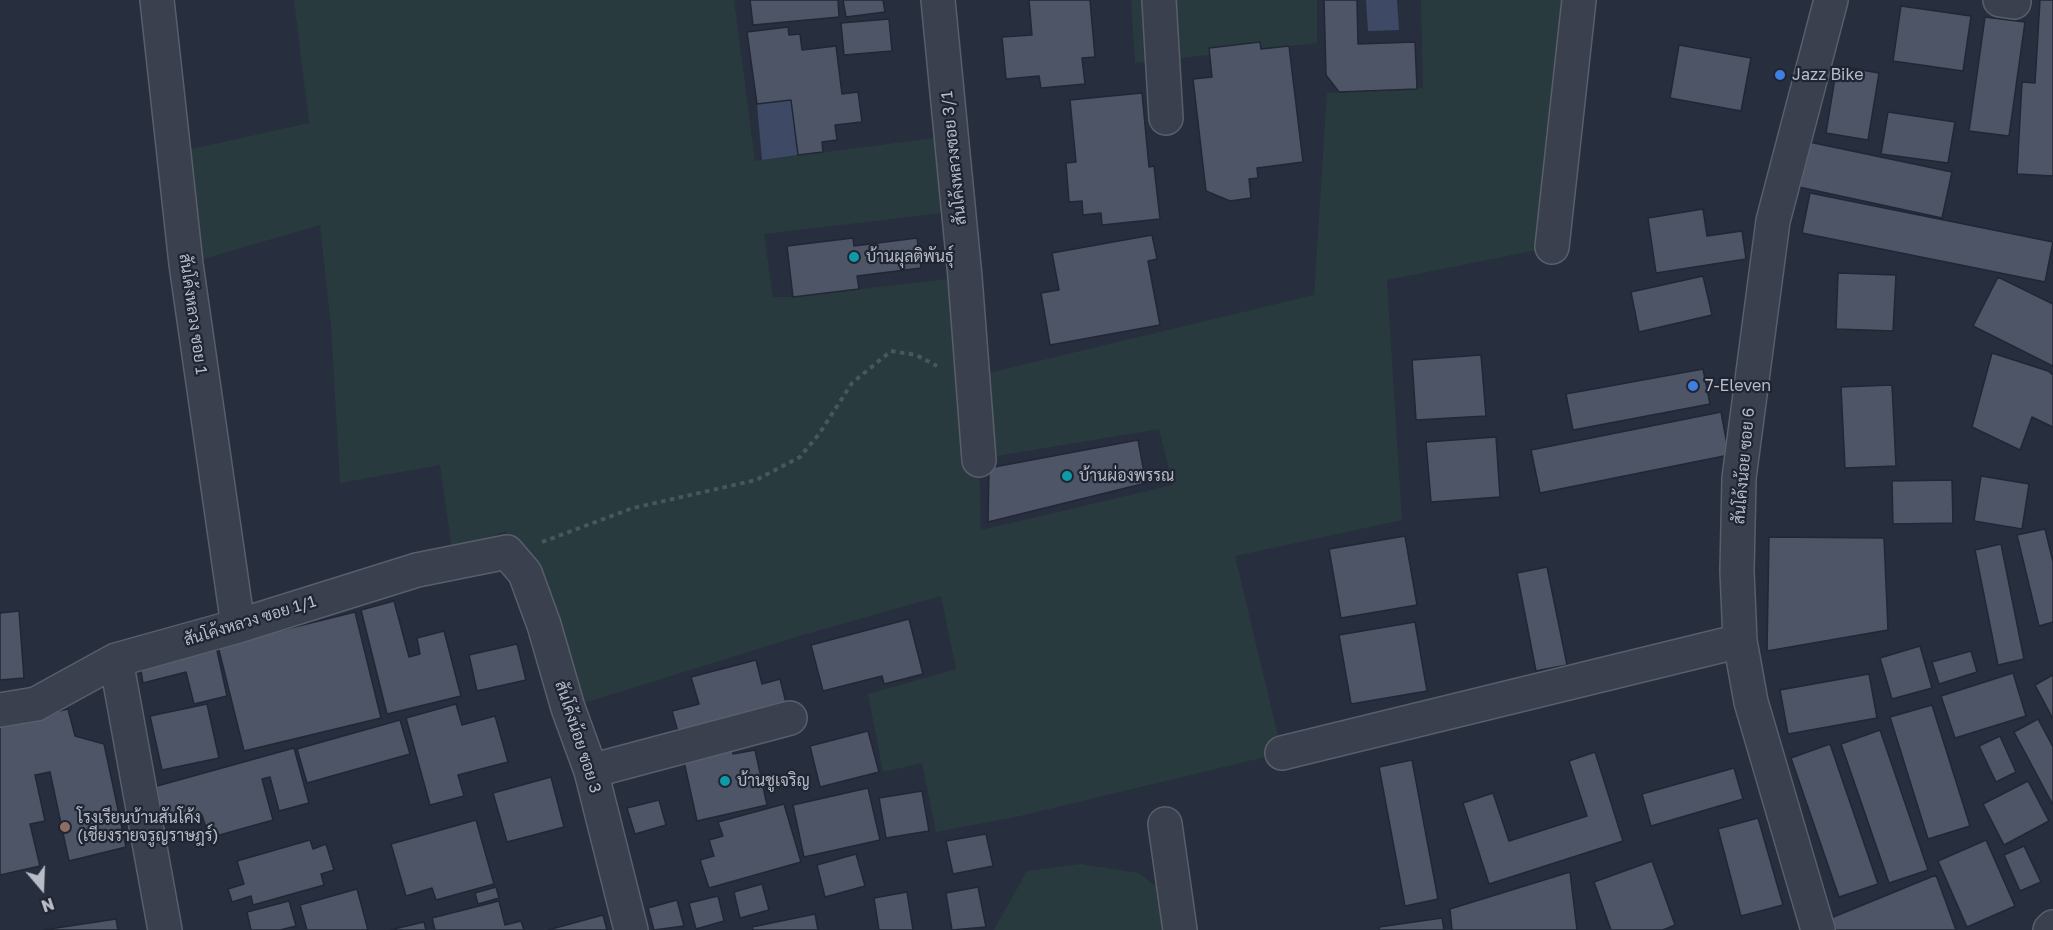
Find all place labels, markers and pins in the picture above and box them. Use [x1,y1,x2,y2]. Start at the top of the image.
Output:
place label: Jazz Bike [1792,65,1863,85]
marker: Jazz Bike [1773,68,1787,82]
place label: บ้านผุลติพันธ์ุ [866,247,954,267]
marker: บ้านผุลติพันธ์ุ [847,250,861,264]
place label: 7-Eleven [1705,376,1771,396]
marker: 7-Eleven [1686,379,1700,393]
place label: บ้านผ่องพรรณ [1079,466,1174,486]
marker: บ้านผ่องพรรณ [1060,469,1074,483]
place label: บ้านชูเจริญ [737,771,810,791]
marker: บ้านชูเจริญ [718,774,732,788]
place label: โรงเรียนบ้านสันโค้ง (เชียงรายจรูญราษฎร์) [77,808,219,846]
marker: โรงเรียนบ้านสันโค้ง (เชียงรายจรูญราษฎร์) [58,820,72,834]

